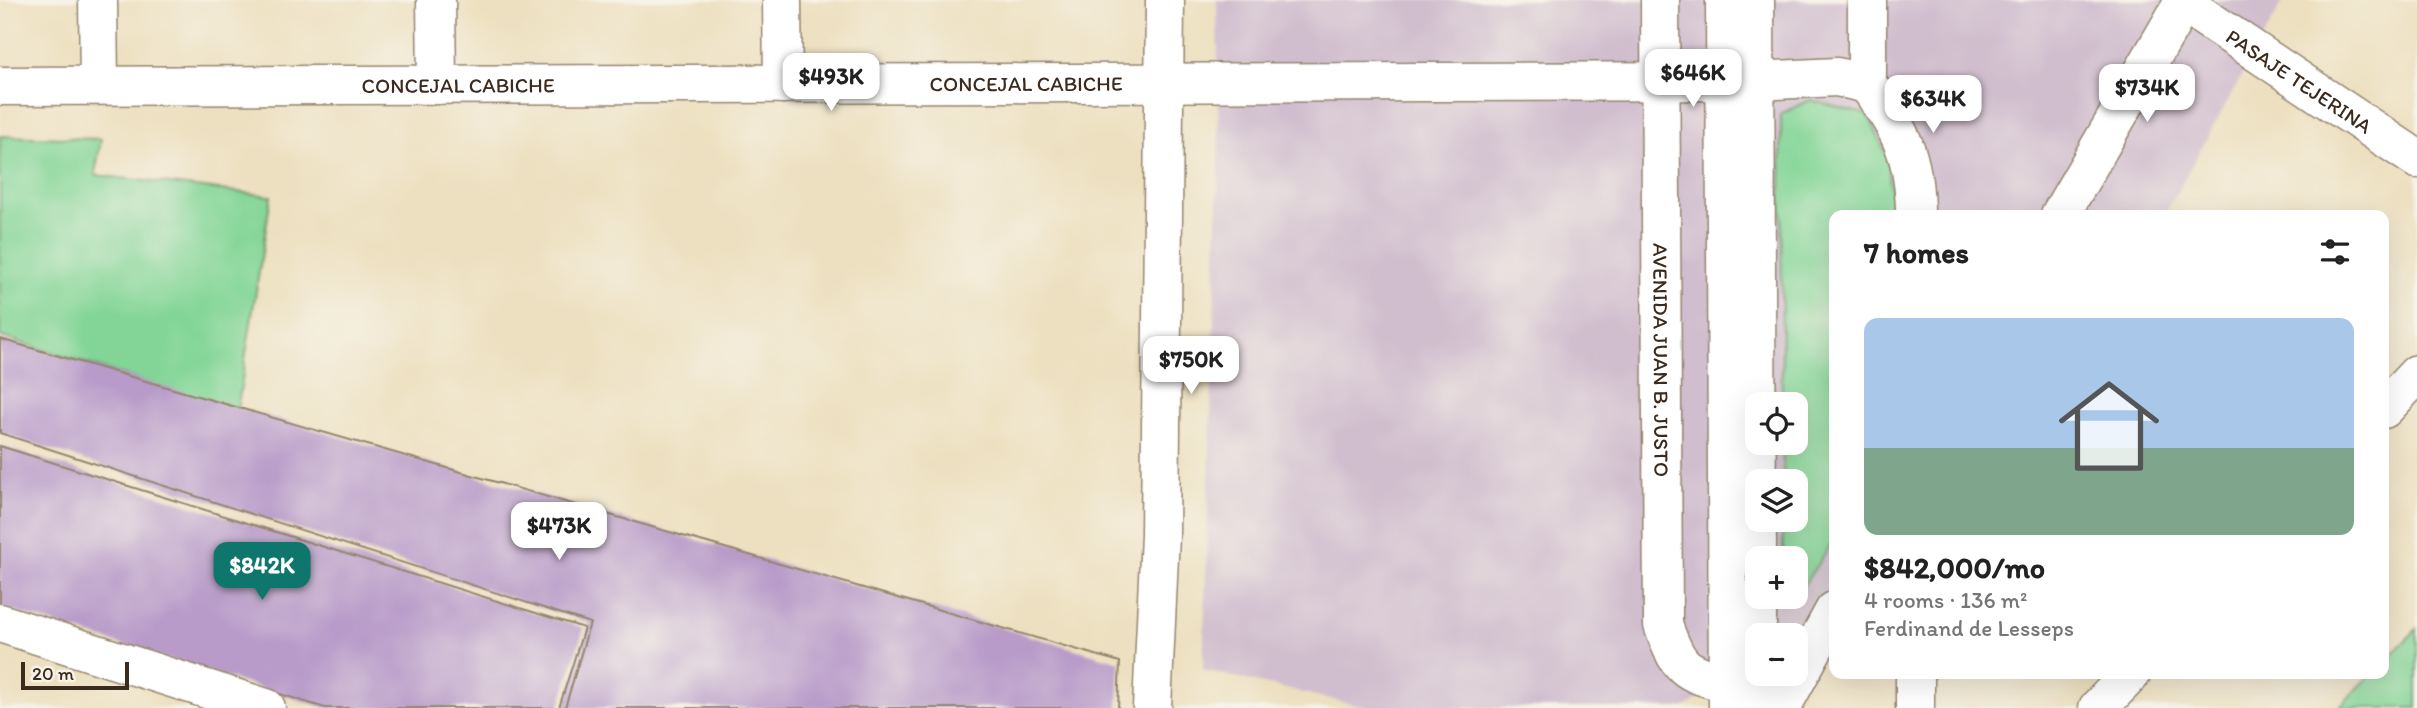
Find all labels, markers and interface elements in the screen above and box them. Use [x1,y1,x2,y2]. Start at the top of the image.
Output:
street label: PASAJE TEJERINA [2222,23,2378,139]
pin: $646K [1644,50,1742,109]
pin: $493K [782,54,880,113]
text: $646K [1661,58,1725,86]
text: $493K [799,62,863,90]
pin: $734K [2098,64,2196,124]
street label: CONCEJAL CABICHE [929,70,1123,96]
street label: CONCEJAL CABICHE [361,72,555,97]
text: $734K [2115,73,2179,101]
pin: $634K [1884,76,1982,135]
text: $634K [1901,84,1965,112]
icon: filters [2316,233,2354,271]
text: 7 homes [1864,234,1969,271]
street label: AVENIDA JUAN B. JUSTO [1649,243,1675,477]
pin: $750K [1142,336,1240,396]
text: $750K [1159,345,1223,373]
icon: home [2046,363,2172,489]
map controls [1745,392,1808,686]
button: locate [1745,392,1808,455]
button: layers [1745,469,1808,532]
pin: $473K [510,503,608,562]
text: $473K [527,511,591,539]
pin: $842K [213,542,311,602]
button: + [1745,546,1808,609]
text: $842,000/mo [1864,549,2045,586]
text: $842K [230,551,294,579]
text: 4 rooms · 136 m² [1864,586,2027,614]
text: Ferdinand de Lesseps [1864,614,2074,642]
button: − [1745,623,1808,686]
scale bar [21,659,130,691]
text: 20 m [32,662,74,685]

